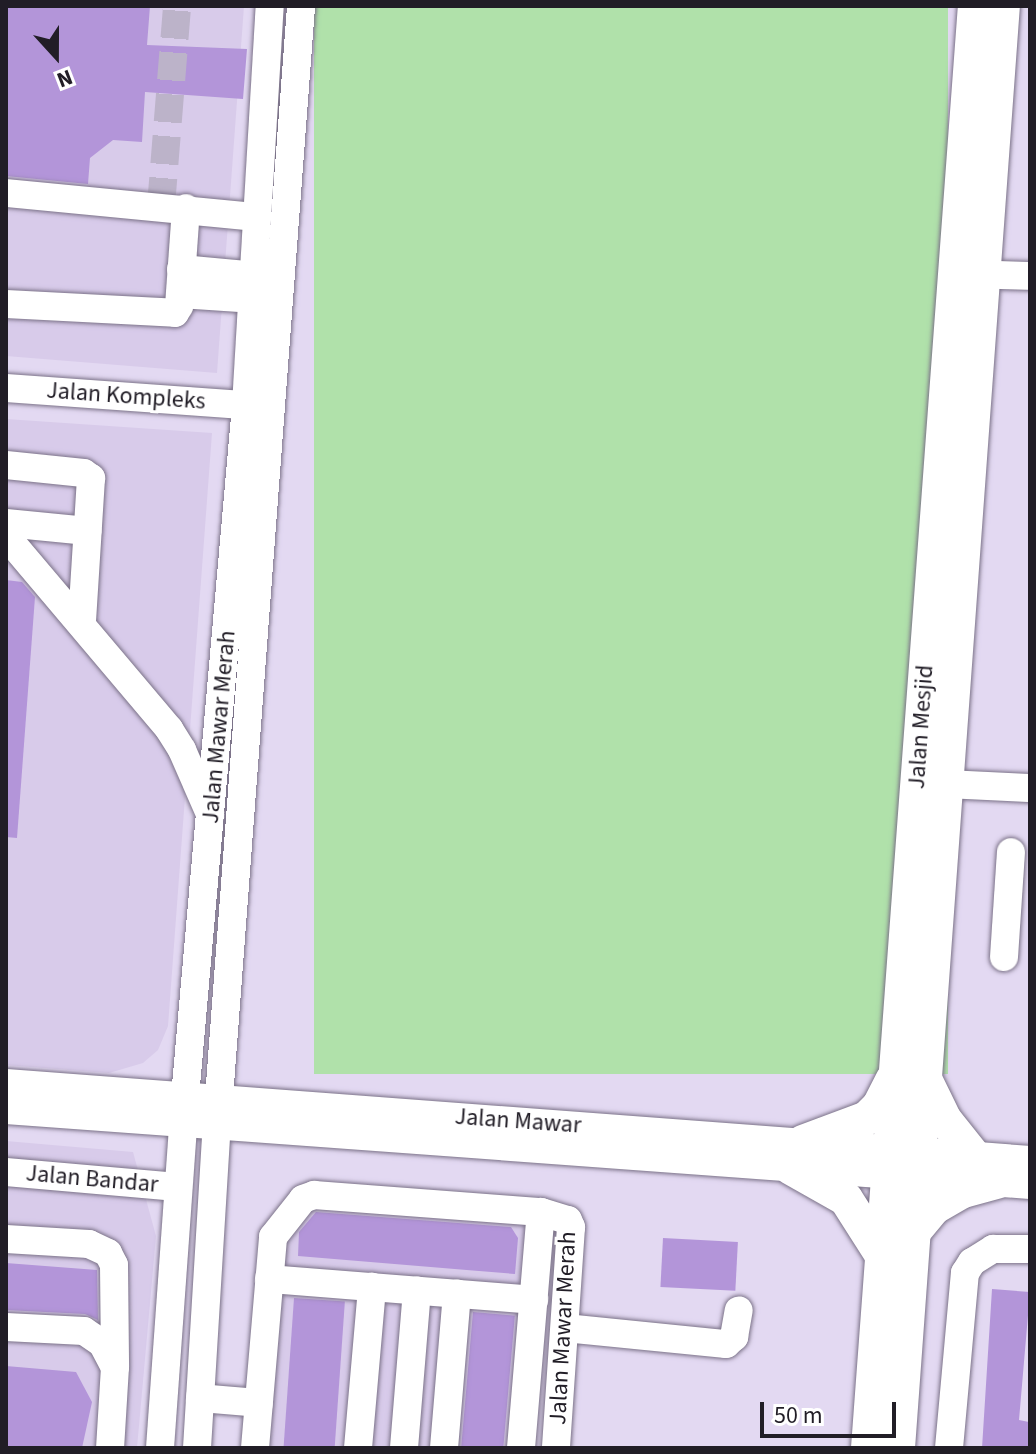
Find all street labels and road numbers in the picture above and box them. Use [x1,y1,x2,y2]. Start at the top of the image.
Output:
street label: Jalan Kompleks [45,376,207,416]
street label: Jalan Mawar Merah [196,629,242,825]
street label: Jalan Mesjid [902,664,940,790]
street label: Jalan Mawar [454,1102,582,1140]
street label: Jalan Bandar [25,1159,159,1199]
street label: Jalan Mawar Merah [544,1230,582,1426]

